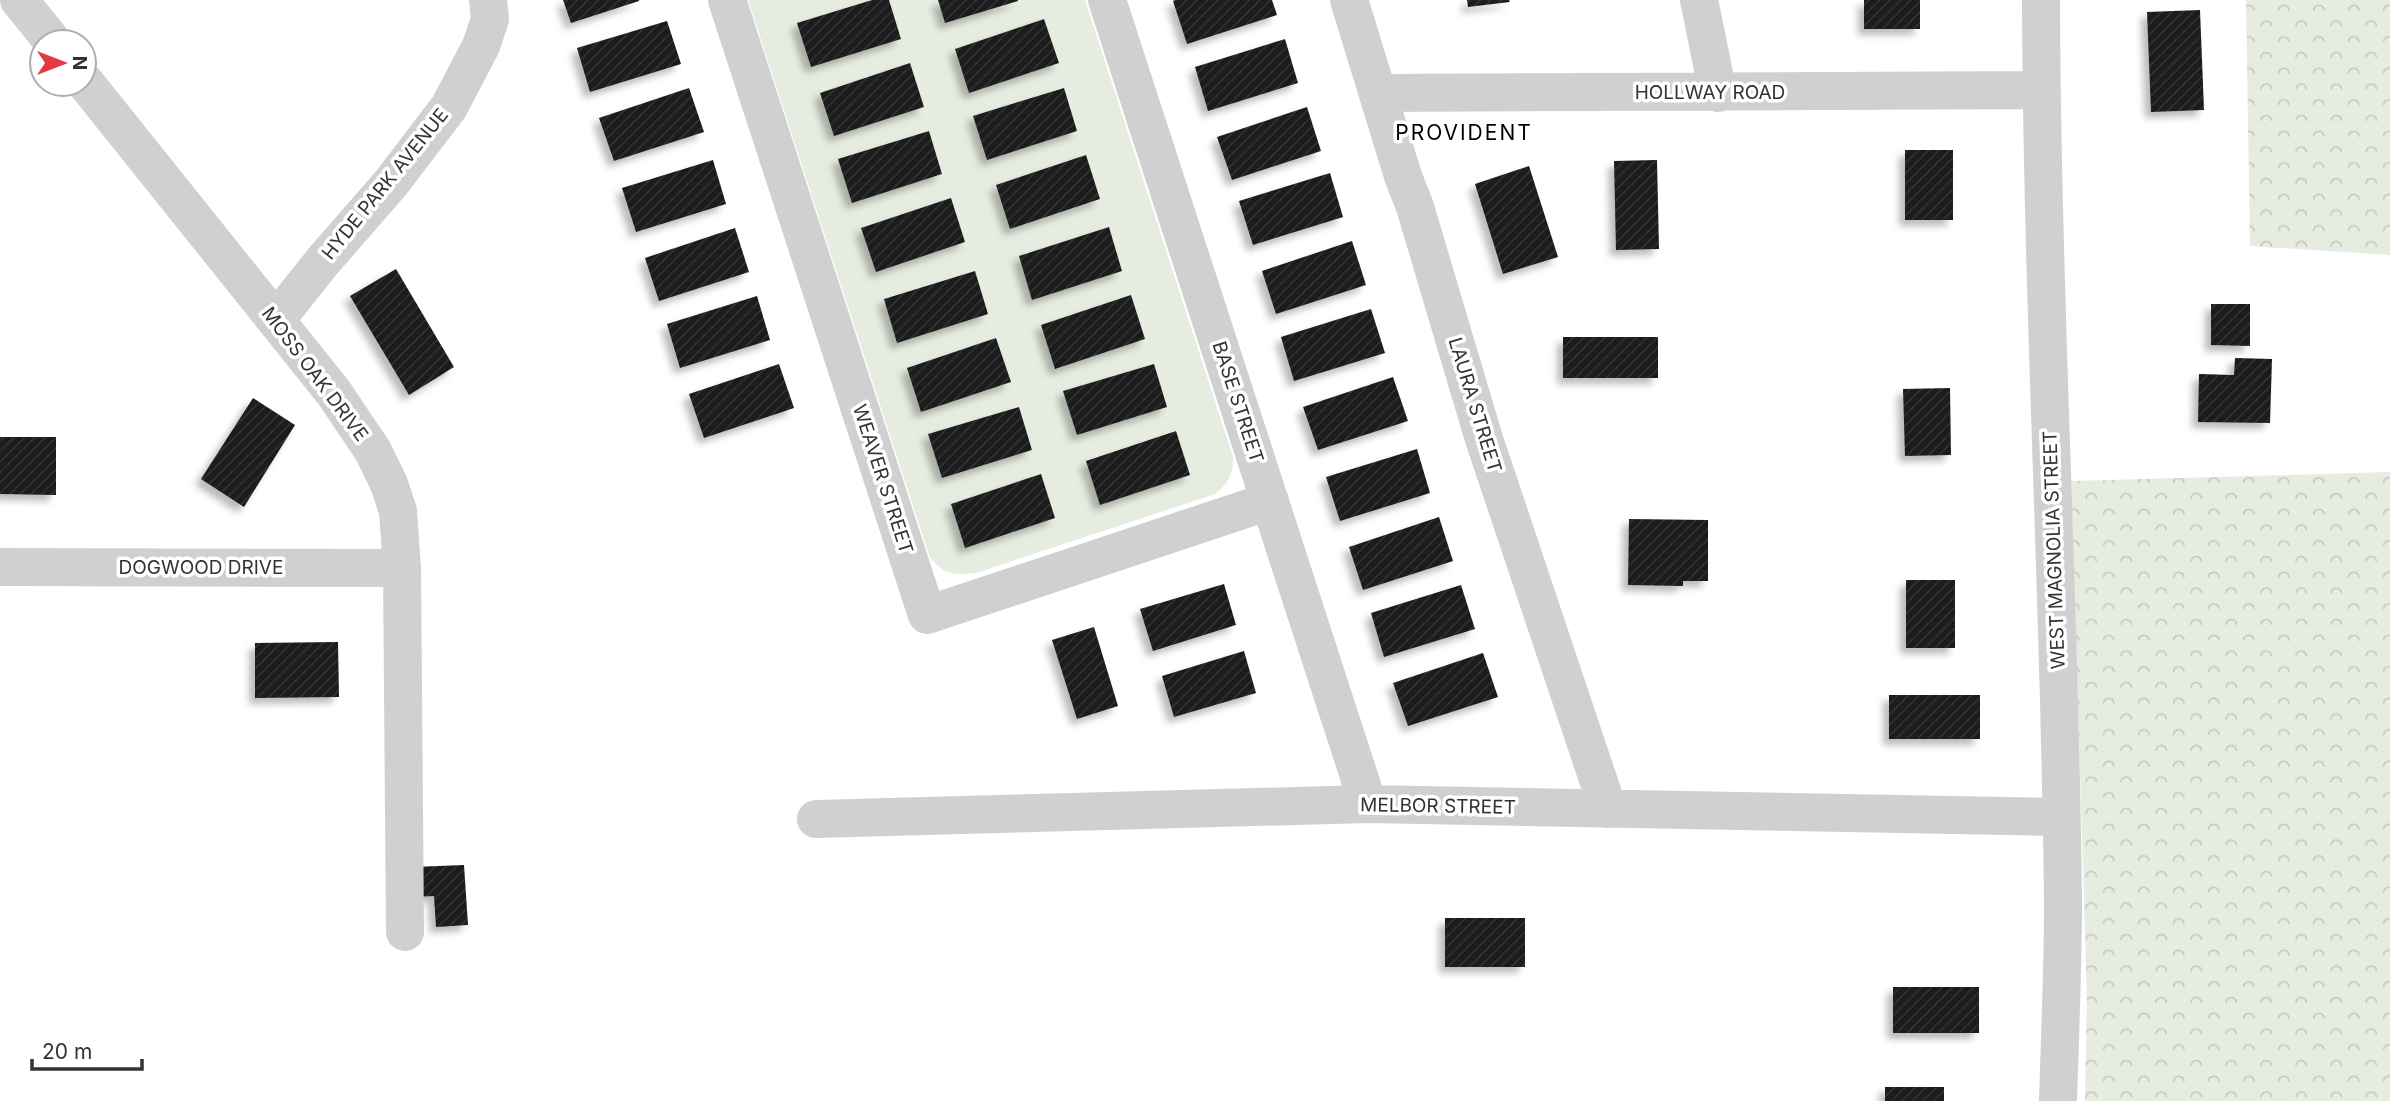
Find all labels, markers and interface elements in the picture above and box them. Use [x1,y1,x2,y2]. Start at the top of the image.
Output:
north arrow [28,28,98,98]
text: N [68,56,91,70]
street label: HOLLWAY ROAD [1635,81,1785,104]
street label: HYDE PARK AVENUE [317,104,453,264]
district label: PROVIDENT [1395,120,1533,145]
street label: MOSS OAK DRIVE [257,302,373,446]
street label: LAURA STREET [1444,335,1506,475]
street label: BASE STREET [1208,338,1268,466]
street label: WEAVER STREET [848,401,918,557]
street label: WEST MAGNOLIA STREET [2038,430,2070,670]
street label: DOGWOOD DRIVE [119,556,283,579]
street label: MELBOR STREET [1360,793,1516,819]
scale bar [32,1028,142,1072]
text: 20 m [42,1039,92,1064]

